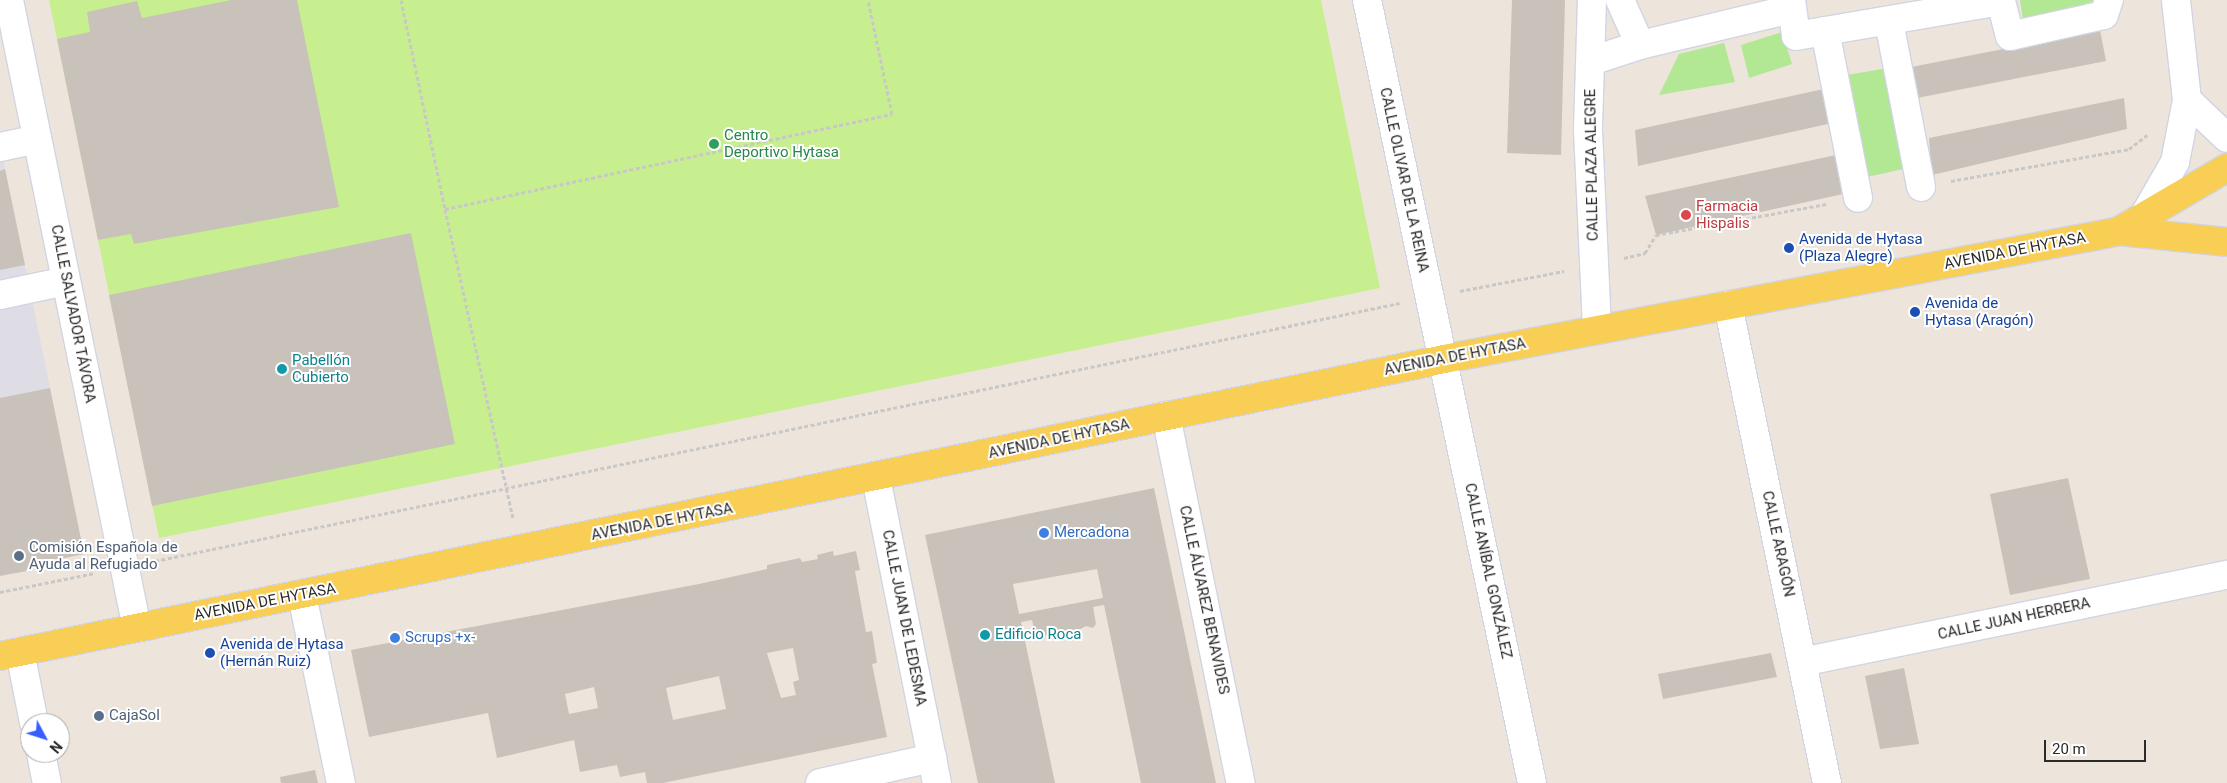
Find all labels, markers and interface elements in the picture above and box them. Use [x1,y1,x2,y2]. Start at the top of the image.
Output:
street label: CALLE OLIVAR DE LA REINA [1376,86,1432,274]
street label: CALLE PLAZA ALEGRE [1582,89,1602,241]
place label: Centro Deportivo Hytasa [724,126,839,161]
marker: Centro Deportivo Hytasa [708,138,720,150]
place label: Farmacia Hispalis [1696,197,1758,232]
marker: Farmacia Hispalis [1680,209,1692,221]
street label: CALLE SALVADOR TÁVORA [47,223,99,405]
street label: AVENIDA DE HYTASA [1943,228,2087,274]
place label: Avenida de Hytasa (Plaza Alegre) [1799,230,1923,265]
marker: Avenida de Hytasa (Plaza Alegre) [1783,242,1795,254]
place label: Avenida de Hytasa (Aragón) [1925,294,2034,329]
marker: Avenida de Hytasa (Aragón) [1909,306,1921,318]
street label: AVENIDA DE HYTASA [1383,334,1527,380]
place label: Pabellón Cubierto [292,351,350,386]
marker: Pabellón Cubierto [276,363,288,375]
street label: AVENIDA DE HYTASA [987,415,1131,463]
street label: CALLE ANÍBAL GONZÁLEZ [1461,482,1515,660]
street label: CALLE ARAGÓN [1758,489,1798,599]
street label: AVENIDA DE HYTASA [590,499,734,545]
street label: CALLE ÁLVAREZ BENAVIDES [1175,504,1233,696]
place label: Mercadona [1054,524,1129,542]
marker: Mercadona [1038,527,1050,539]
street label: CALLE JUAN DE LEDESMA [878,528,930,708]
place label: Comisión Española de Ayuda al Refugiado [29,538,178,573]
marker: Comisión Española de Ayuda al Refugiado [13,550,25,562]
street label: AVENIDA DE HYTASA [193,579,337,625]
street label: CALLE JUAN HERRERA [1936,594,2092,644]
place label: Edificio Roca [995,626,1081,644]
place label: Scrups +x- [405,629,475,647]
marker: Edificio Roca [979,629,991,641]
marker: Scrups +x- [389,632,401,644]
place label: Avenida de Hytasa (Hernán Ruiz) [220,635,344,670]
marker: Avenida de Hytasa (Hernán Ruiz) [204,647,216,659]
place label: CajaSol [109,707,160,725]
marker: CajaSol [93,710,105,722]
north arrow [20,713,70,763]
scale bar [2047,730,2150,762]
text: N [46,738,65,756]
text: 20 m [2052,740,2086,758]

